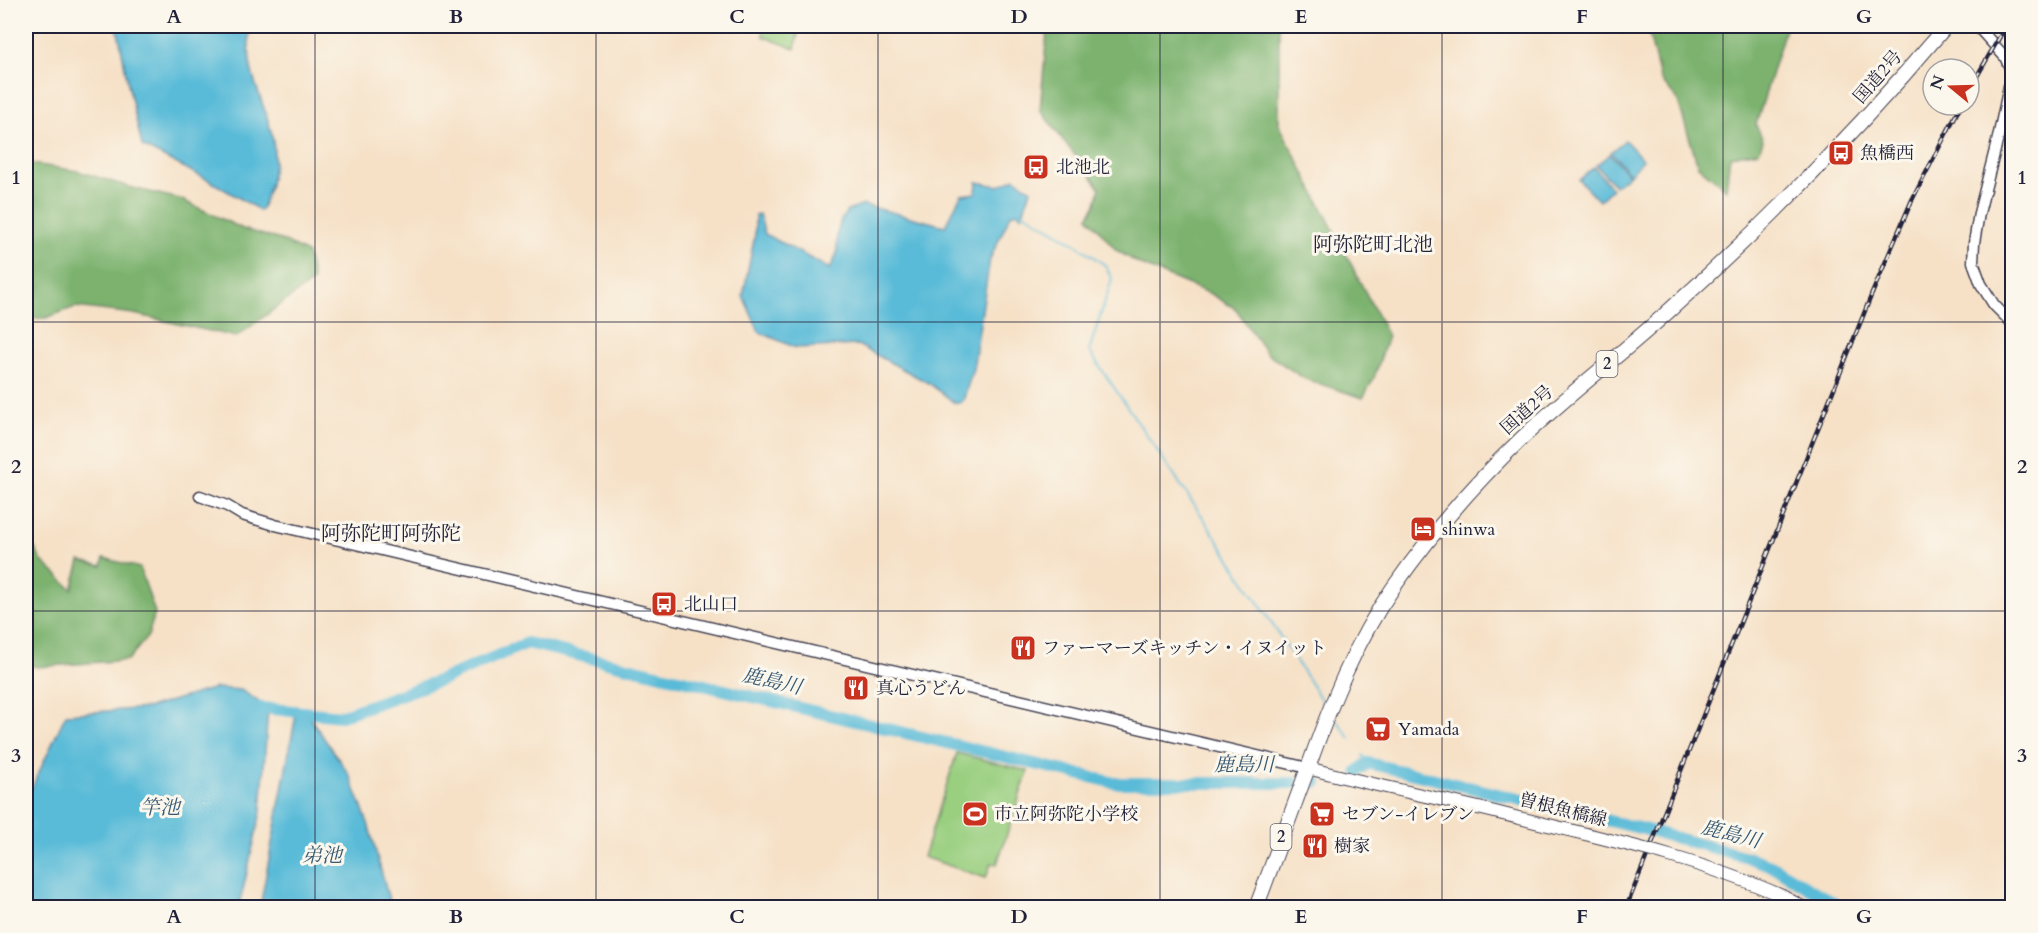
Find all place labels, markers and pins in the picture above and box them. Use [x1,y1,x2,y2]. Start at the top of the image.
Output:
bus stop icon: 魚橋西 [1826,138,1856,168]
place label: 魚橋西 [1860,141,1914,166]
bus stop icon: 北池北 [1021,152,1051,182]
place label: 北池北 [1056,155,1110,180]
hotel icon: shinwa [1408,514,1438,544]
place label: shinwa [1442,517,1496,542]
bus stop icon: 北山口 [649,589,679,619]
place label: 北山口 [684,592,738,617]
restaurant icon: ファーマーズキッチン・イヌイット [1008,633,1038,663]
place label: ファーマーズキッチン・イヌイット [1042,636,1327,661]
restaurant icon: 真心うどん [841,673,871,703]
place label: 真心うどん [876,676,966,701]
supermarket icon: Yamada [1363,714,1393,744]
place label: Yamada [1398,717,1460,742]
sports icon: 市立阿弥陀小学校 [960,799,990,829]
supermarket icon: セブン-イレブン [1307,799,1337,829]
place label: 市立阿弥陀小学校 [994,802,1138,827]
place label: セブン-イレブン [1342,802,1475,827]
restaurant icon: 樹家 [1300,831,1330,861]
place label: 樹家 [1334,834,1370,859]

